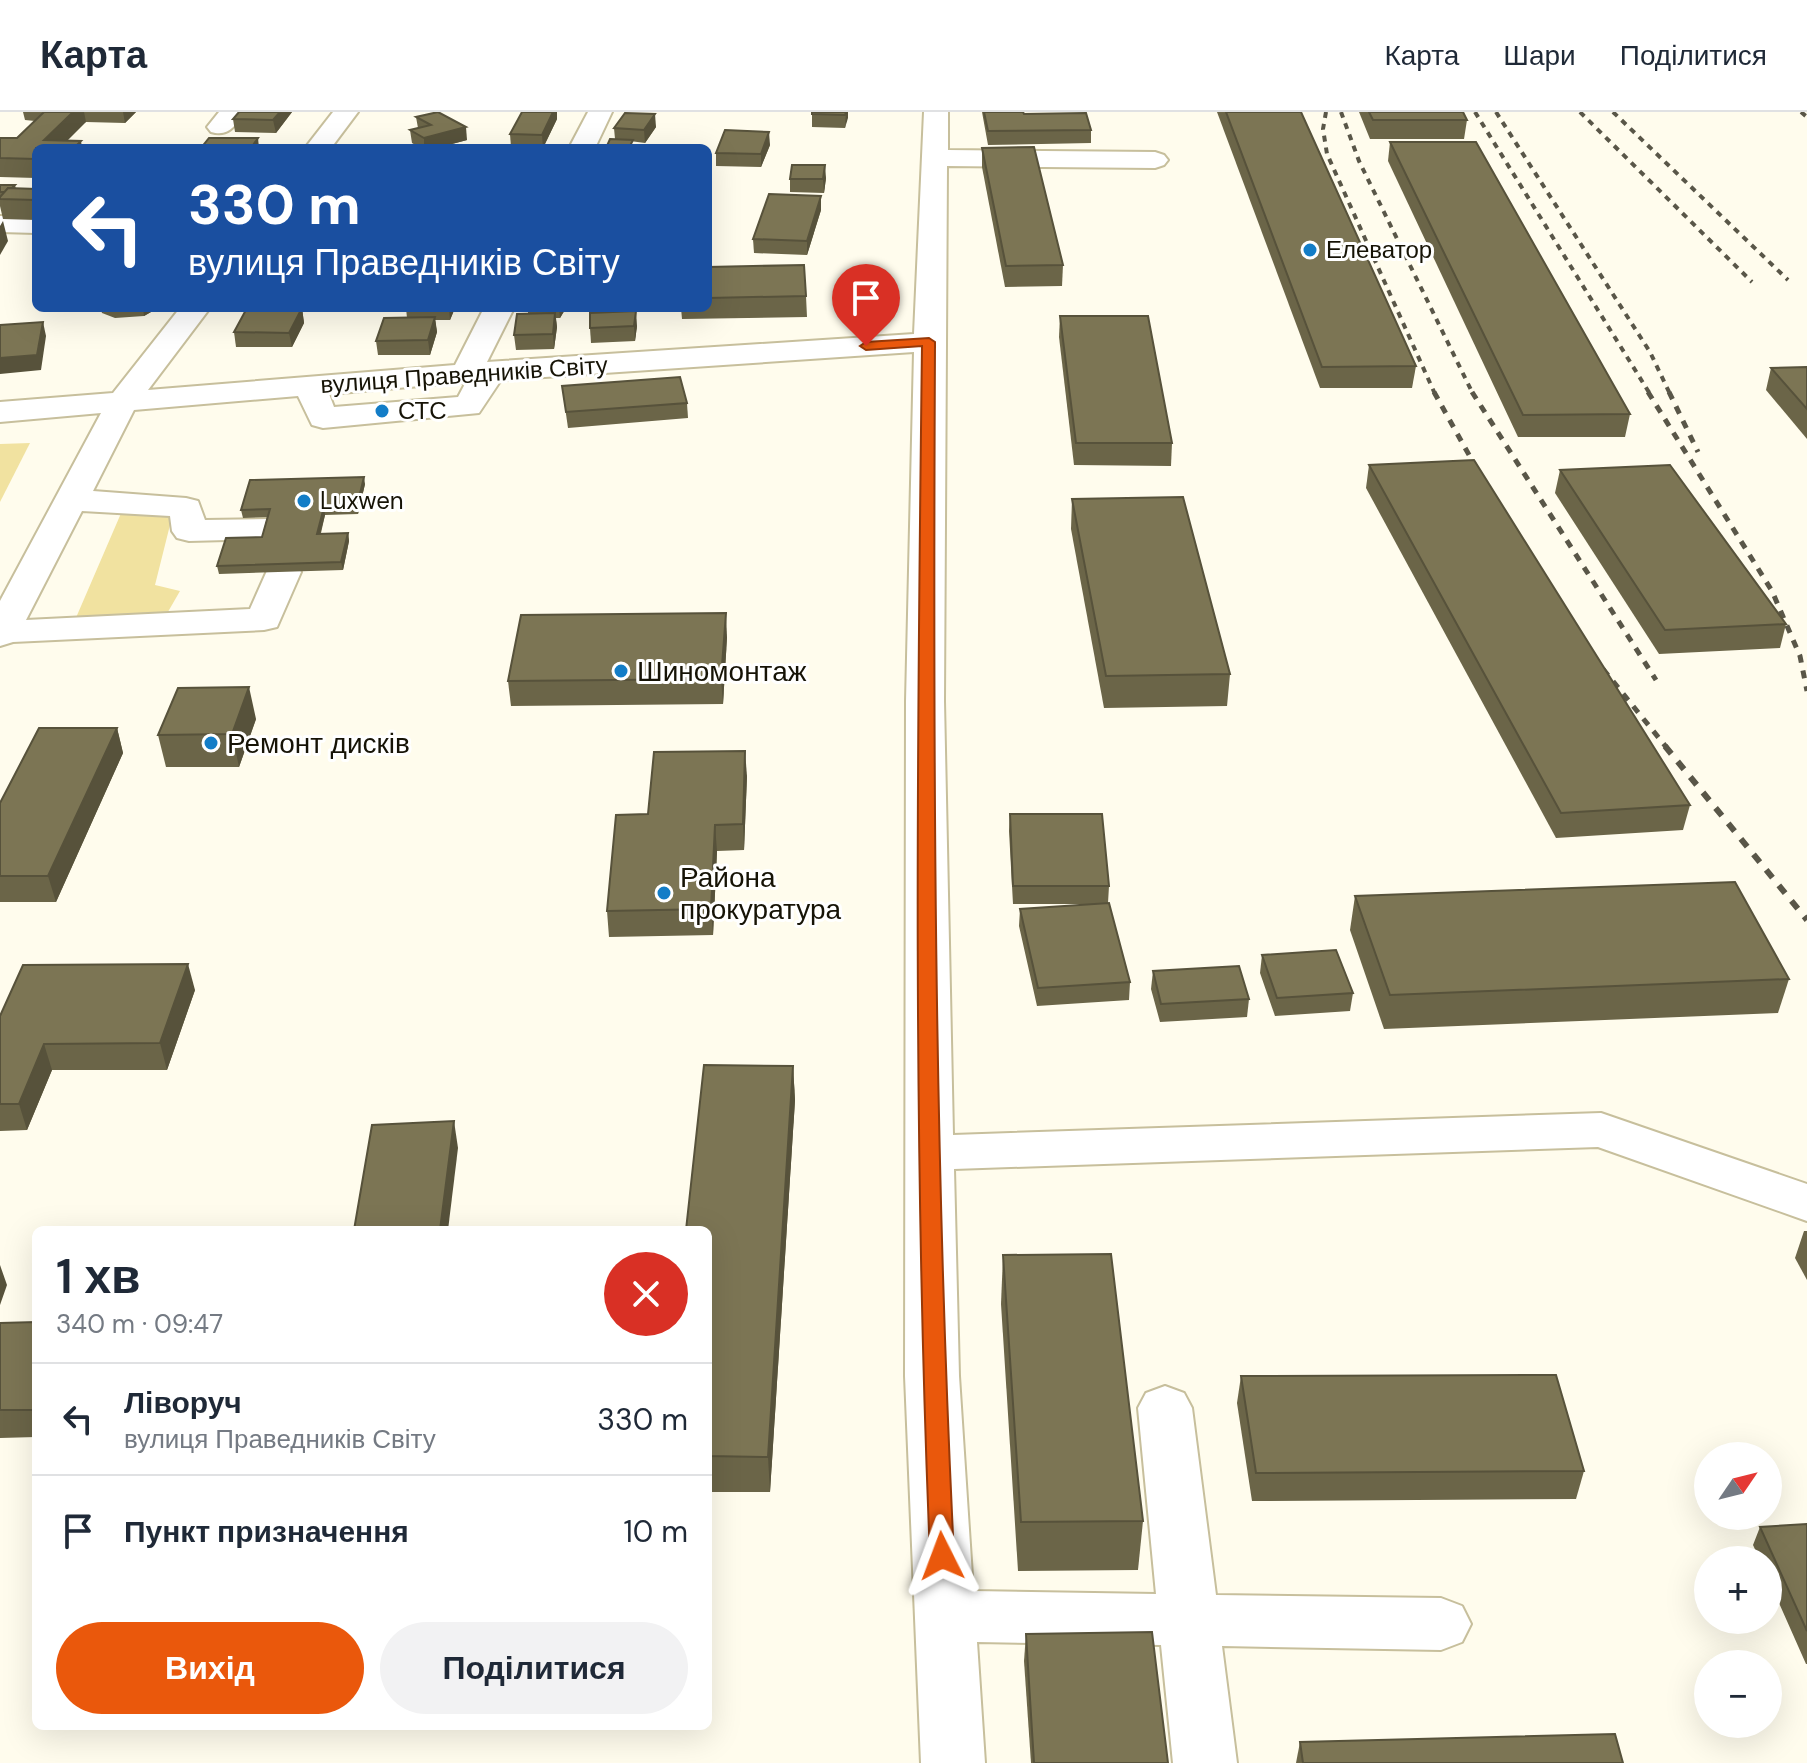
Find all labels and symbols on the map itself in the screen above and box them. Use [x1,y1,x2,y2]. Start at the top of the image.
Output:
place label: Елеватор [1326,234,1432,265]
marker: Елеватор [1301,241,1319,259]
pin [832,264,900,346]
street label: вулиця Праведників Світу [319,349,609,400]
place label: СТС [398,395,447,426]
marker: СТС [373,402,391,420]
place label: Luxwen [320,485,404,516]
marker: Luxwen [295,492,313,510]
place label: Шиномонтаж [637,653,807,690]
marker: Шиномонтаж [612,662,630,680]
place label: Ремонт дисків [227,725,410,762]
marker: Ремонт дисків [202,734,220,752]
place label: Района прокуратура [680,859,841,928]
marker: Района прокуратура [655,884,673,902]
north arrow [1694,1442,1782,1530]
position arrow [900,1514,984,1598]

